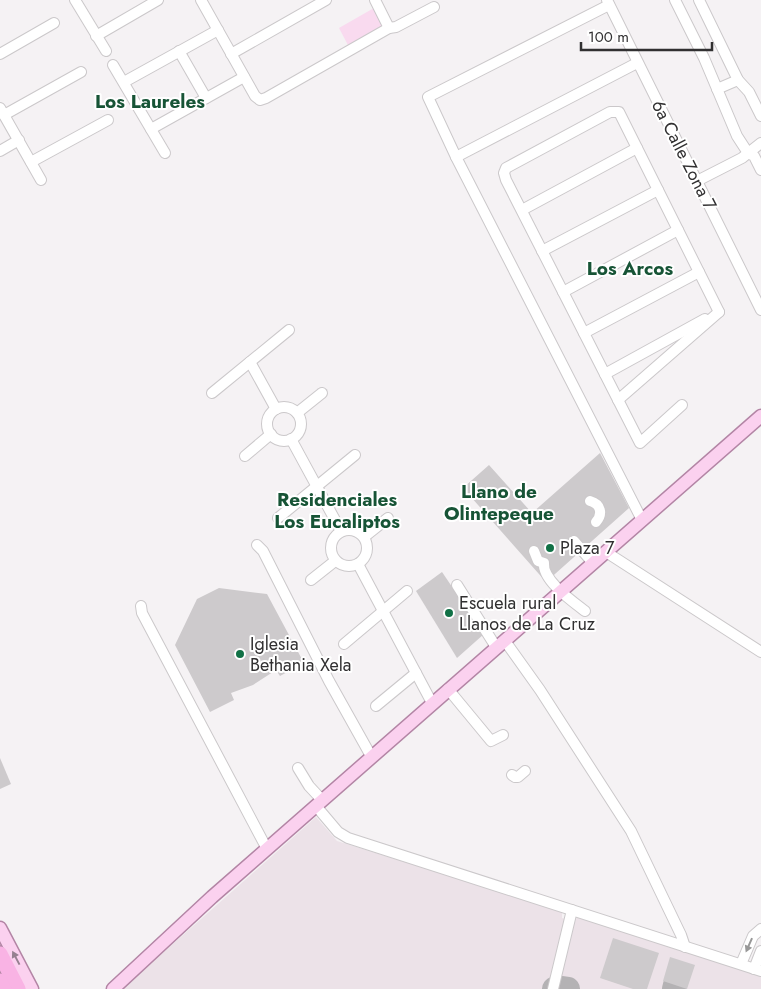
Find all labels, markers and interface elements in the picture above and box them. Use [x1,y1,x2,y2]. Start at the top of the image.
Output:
scale bar [581,20,712,52]
text: 100 m [588,26,629,48]
district label: Los Laureles [95,88,205,115]
street label: 6a Calle Zona 7 [645,95,723,215]
district label: Los Arcos [587,255,674,282]
district label: Llano de Olintepeque [444,478,554,527]
district label: Residenciales Los Eucaliptos [274,486,400,535]
place label: Plaza 7 [560,535,615,561]
marker: Plaza 7 [544,542,556,554]
place label: Escuela rural Llanos de La Cruz [459,590,596,637]
marker: Escuela rural Llanos de La Cruz [443,607,455,619]
place label: Iglesia Bethania Xela [250,631,351,678]
marker: Iglesia Bethania Xela [234,648,246,660]
one-way arrow [744,938,752,952]
one-way arrow [12,951,20,966]

